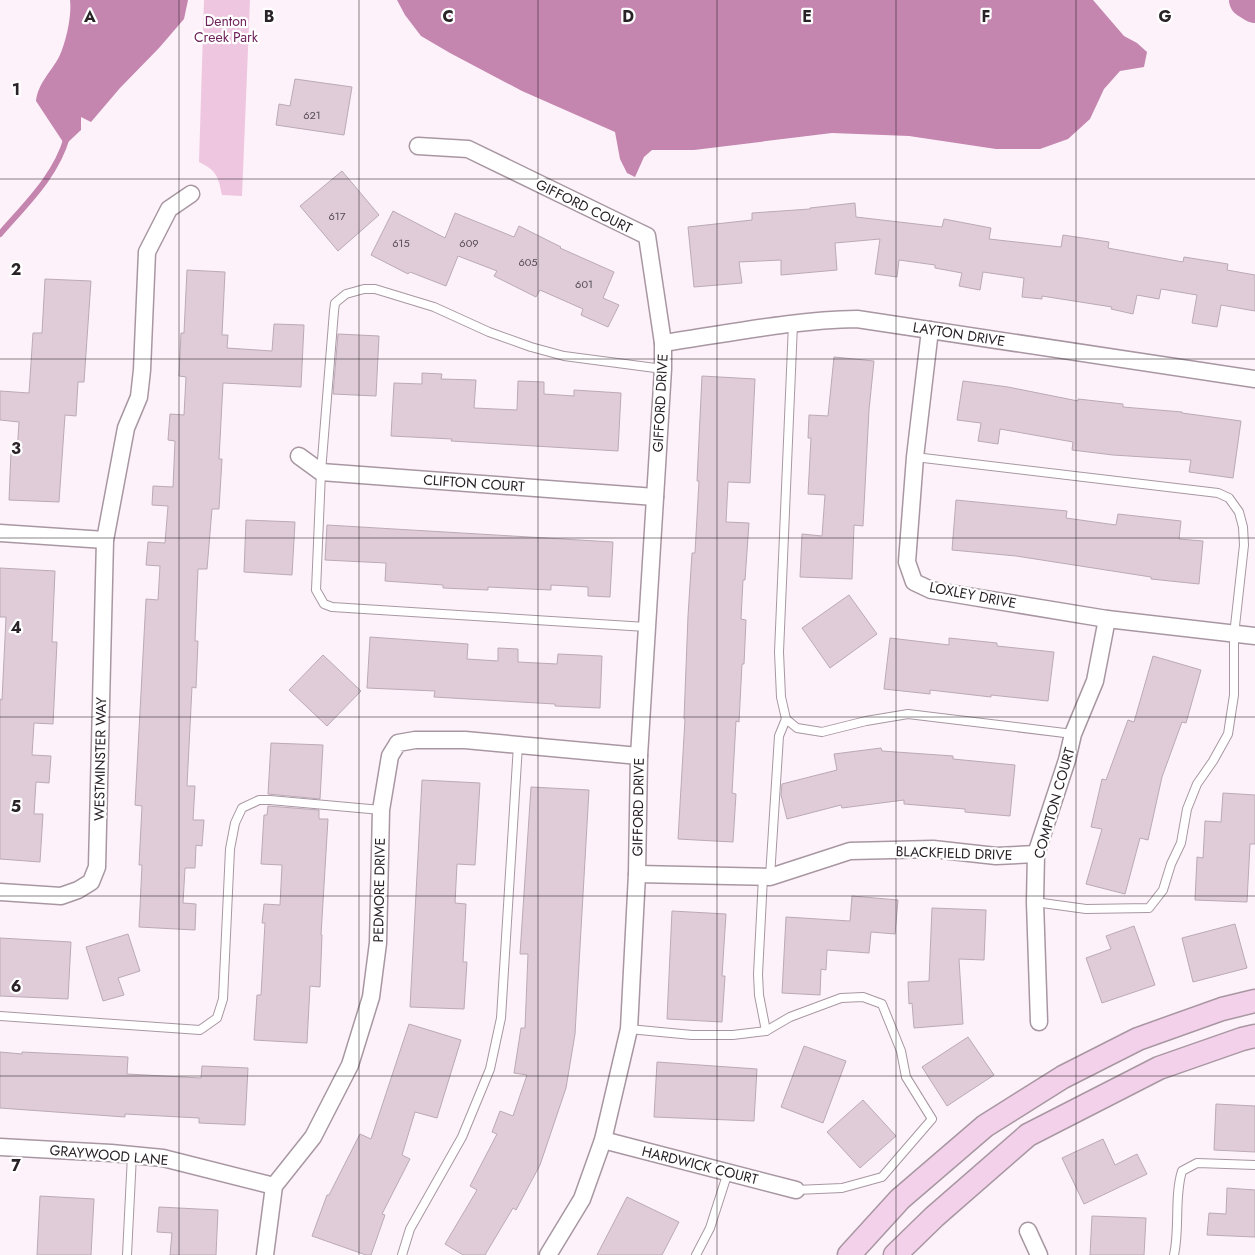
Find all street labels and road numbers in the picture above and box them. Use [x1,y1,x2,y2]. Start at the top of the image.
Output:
street label: GIFFORD COURT [533,174,636,238]
street label: LAYTON DRIVE [912,317,1006,351]
street label: GIFFORD DRIVE [647,353,673,453]
street label: CLIFTON COURT [423,469,526,497]
street label: LOXLEY DRIVE [928,577,1018,613]
street label: WESTMINSTER WAY [89,697,111,821]
street label: COMPTON COURT [1029,745,1080,861]
street label: GIFFORD DRIVE [627,758,649,856]
street label: PEDMORE DRIVE [368,837,390,943]
street label: BLACKFIELD DRIVE [895,841,1013,865]
street label: GRAYWOOD LANE [49,1140,169,1170]
street label: HARDWICK COURT [640,1141,761,1189]

